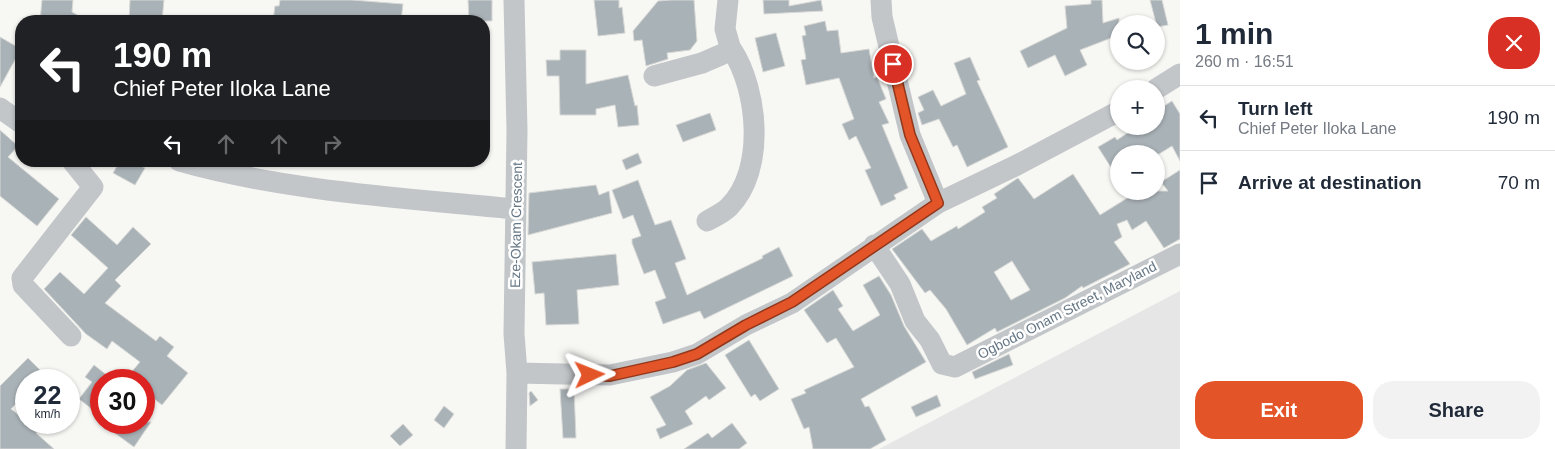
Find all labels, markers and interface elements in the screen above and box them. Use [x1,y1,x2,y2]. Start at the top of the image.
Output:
map controls [1110,15,1165,200]
button: search [1110,15,1165,70]
text: 1 min [1195,17,1273,50]
button: close [1488,17,1540,69]
icon: left [30,35,95,100]
text: 190 m [113,35,212,74]
pin [872,43,914,85]
icon: arrive [879,50,907,78]
text: 260 m · 16:51 [1195,53,1294,70]
text: Chief Peter Iloka Lane [113,76,331,101]
button: + [1110,80,1165,135]
text: Turn left [1238,98,1313,119]
icon: left [1195,104,1223,132]
text: 190 m [1487,107,1540,128]
text: Chief Peter Iloka Lane [1238,120,1396,137]
icon: left [159,130,187,158]
icon: ahead [212,130,240,158]
icon: ahead [265,130,293,158]
icon: right [318,130,346,158]
button: − [1110,145,1165,200]
street label: Eze-Okam Crescent [507,162,525,288]
icon: arrive [1195,169,1223,197]
text: Arrive at destination [1238,172,1422,193]
text: 70 m [1498,172,1540,193]
street label: Ogbodo Onam Street, Maryland [975,258,1159,362]
position arrow [563,348,615,400]
speed limit sign: 30 [90,369,155,434]
text: 22 [34,381,61,409]
button: Exit [1195,381,1363,439]
button: Share [1373,381,1540,439]
text: km/h [34,407,61,421]

